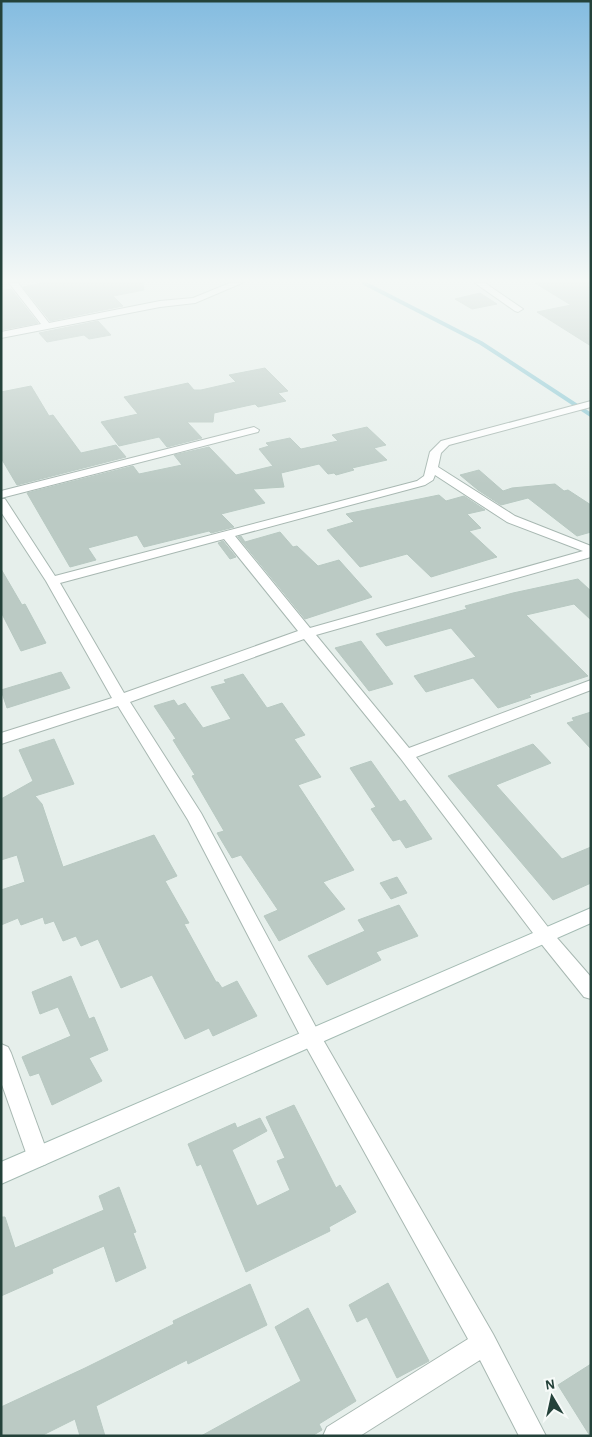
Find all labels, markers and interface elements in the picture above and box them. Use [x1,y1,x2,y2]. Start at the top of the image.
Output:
north arrow [527,1372,577,1422]
text: N [544,1377,556,1393]

